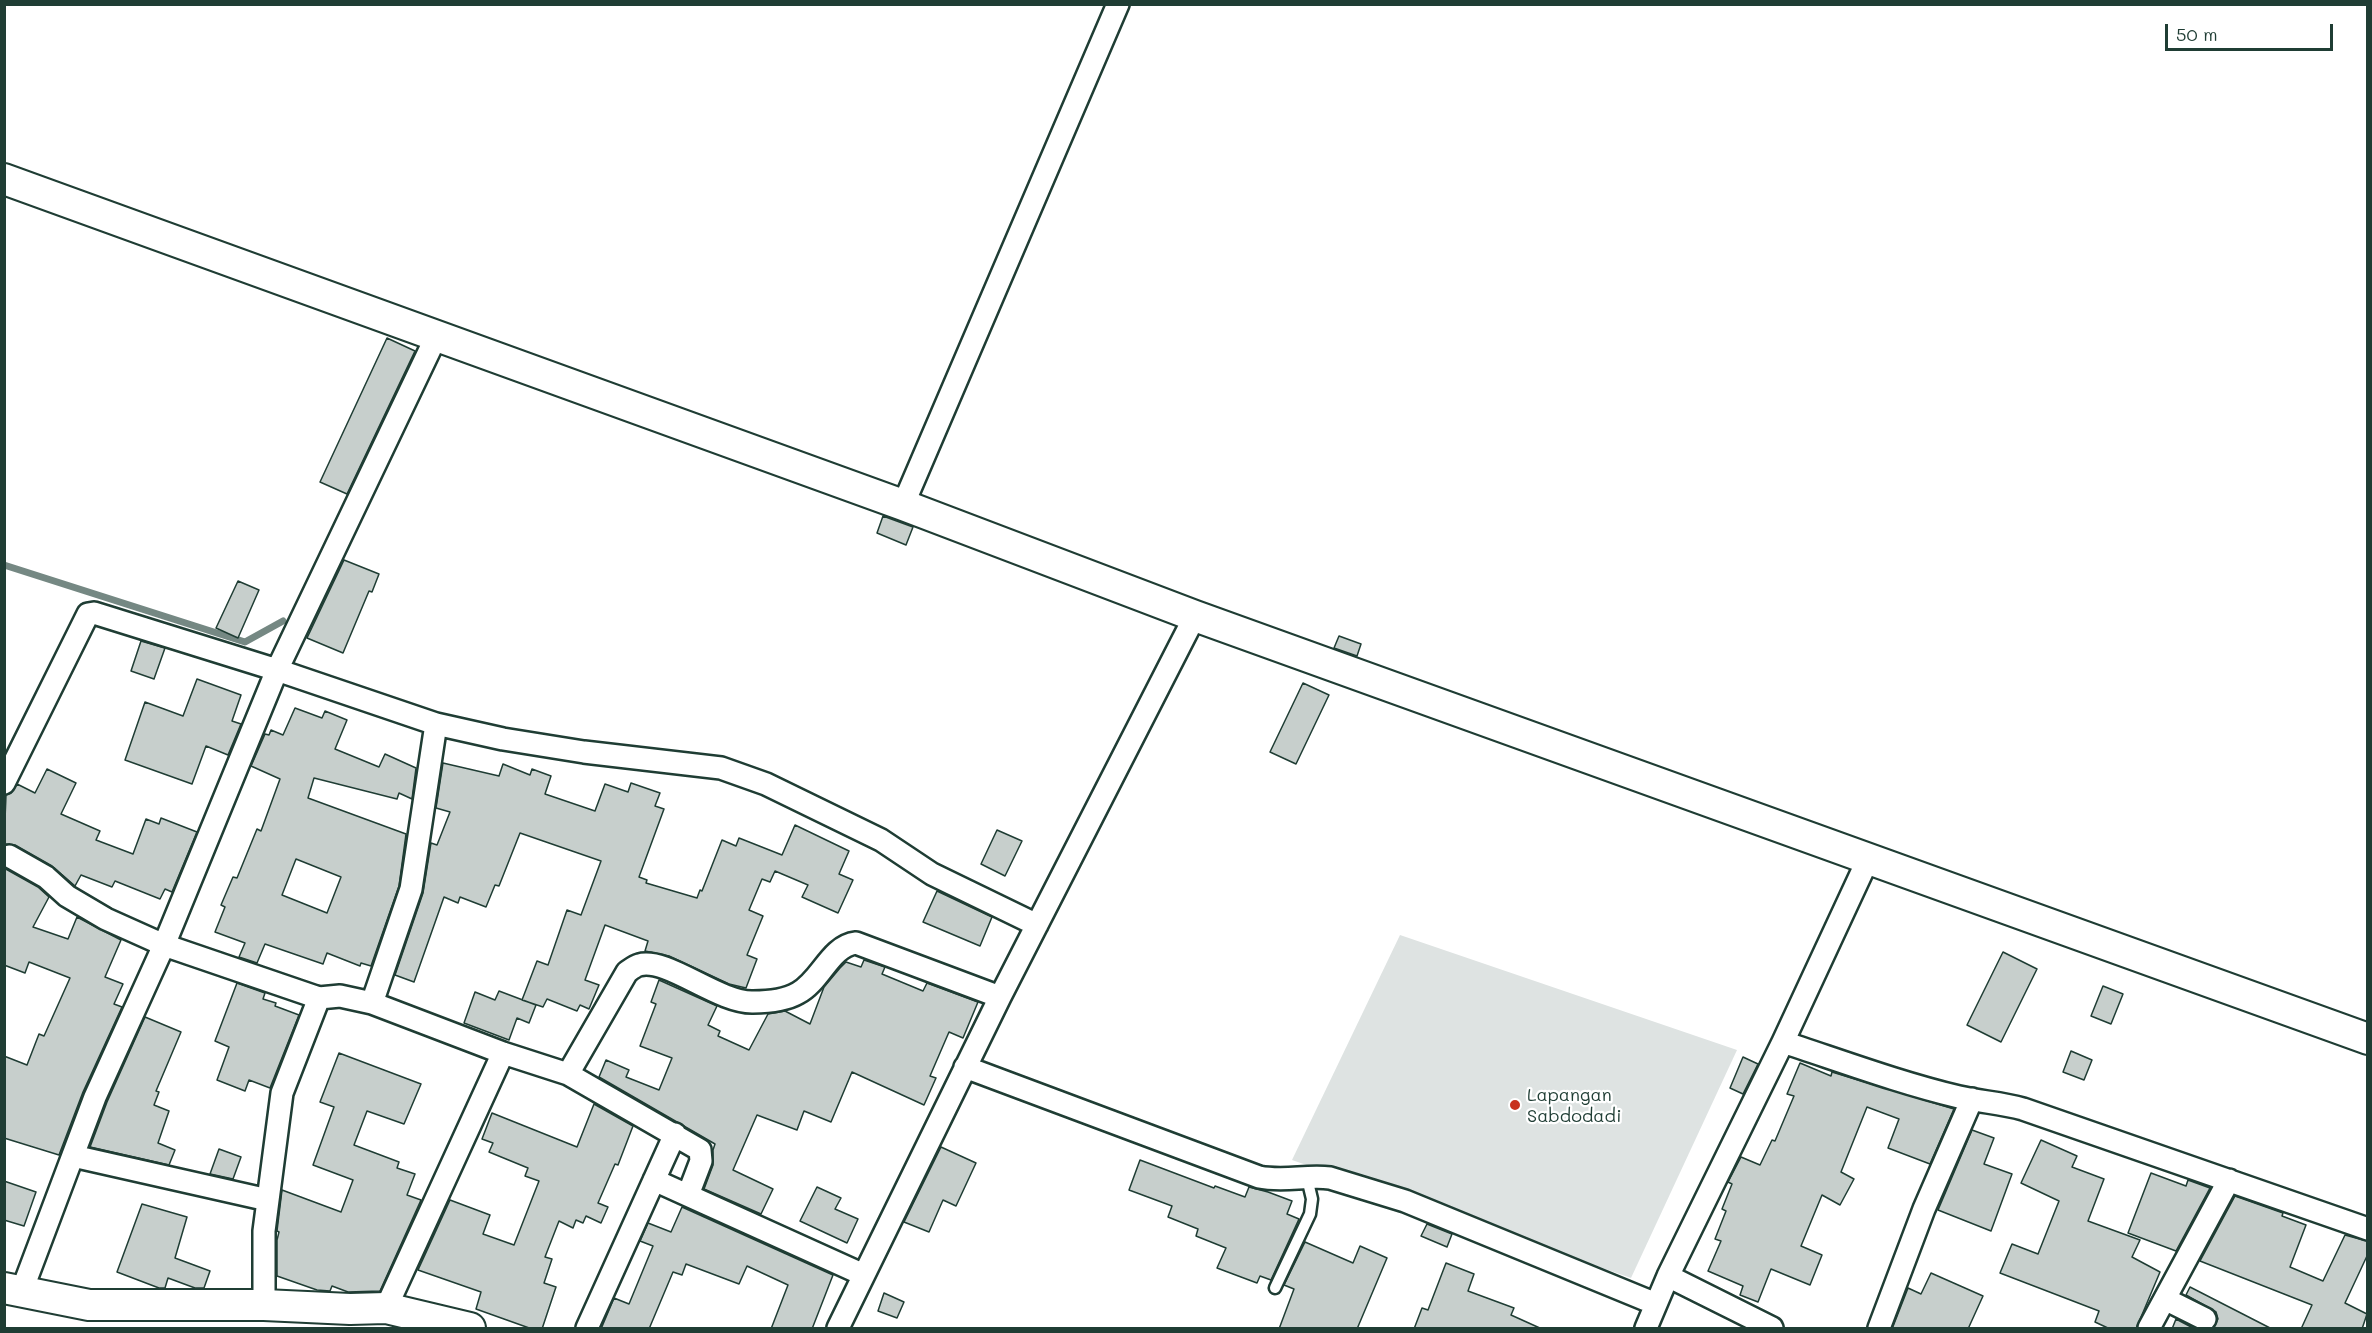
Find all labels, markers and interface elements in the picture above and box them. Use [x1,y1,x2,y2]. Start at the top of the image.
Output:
scale bar [2168,12,2336,50]
text: 50 m [2176,22,2218,46]
place label: Lapangan Sabdodadi [1527,1084,1621,1126]
marker: Lapangan Sabdodadi [1508,1098,1522,1112]

